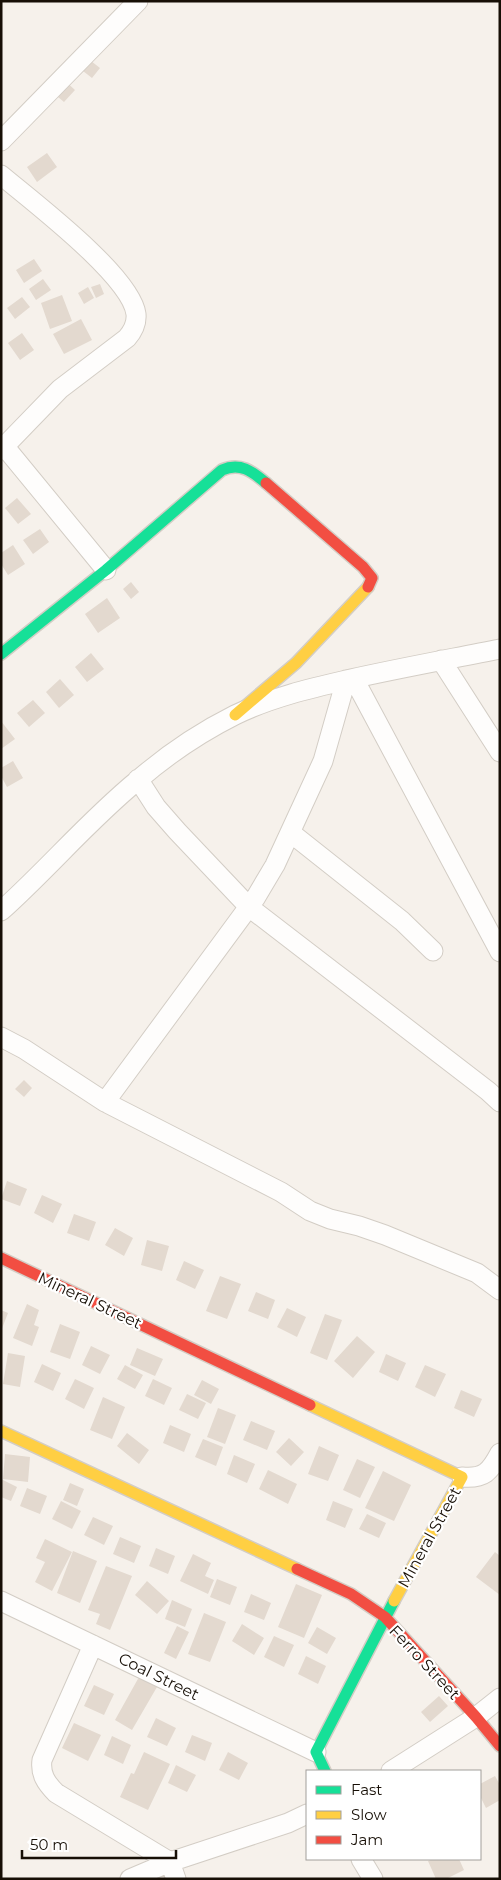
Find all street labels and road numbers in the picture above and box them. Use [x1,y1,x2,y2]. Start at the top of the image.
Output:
street label: Mineral Street [35,1268,145,1333]
street label: Mineral Street [394,1483,465,1591]
street label: Ferro Street [385,1621,464,1704]
street label: Coal Street [115,1649,203,1704]

